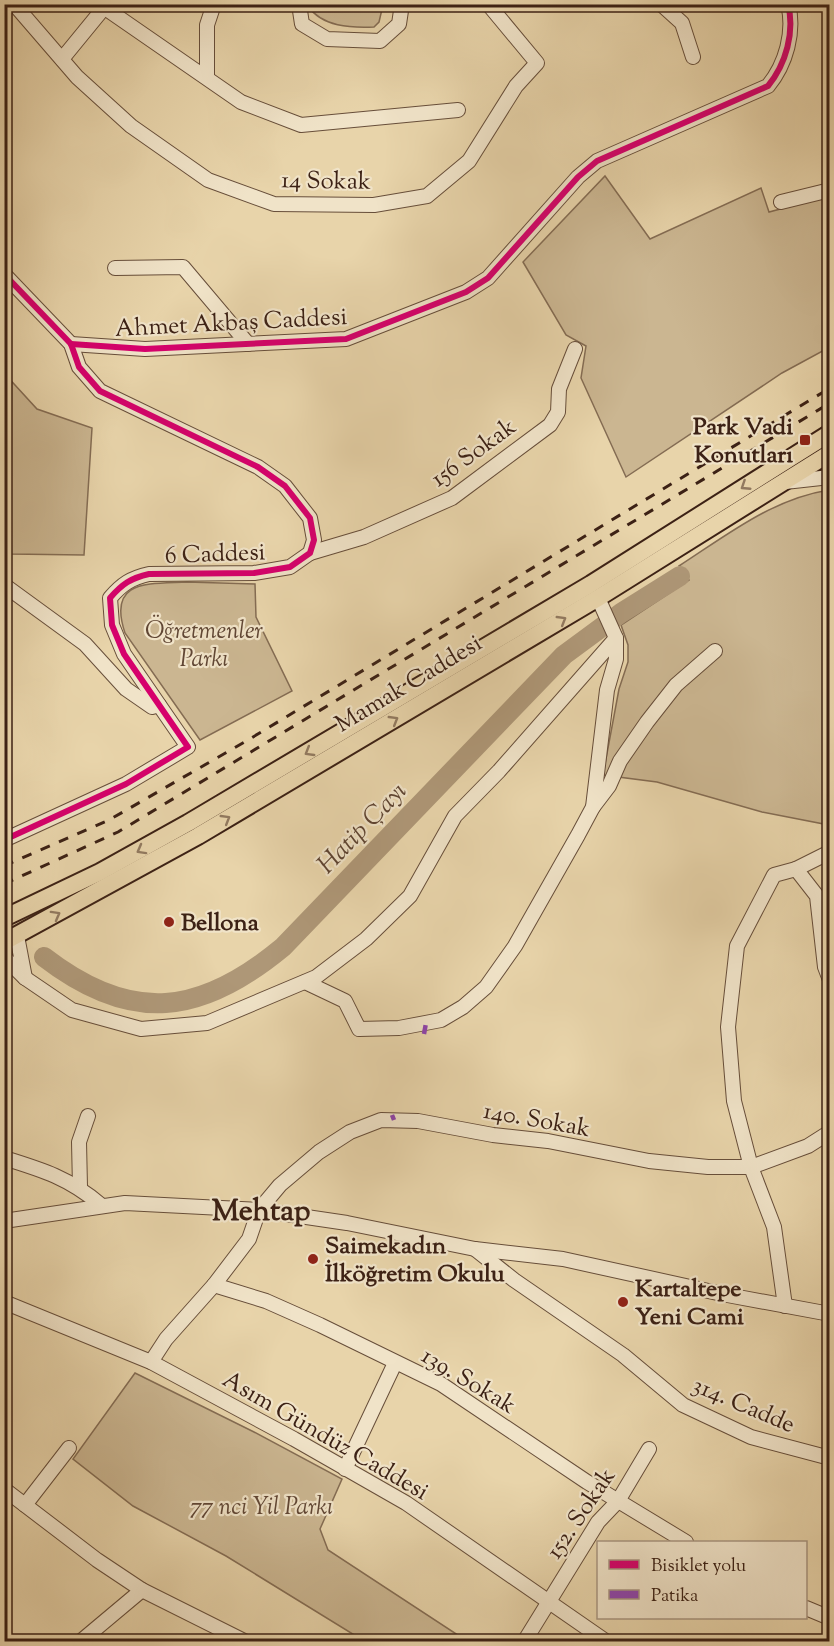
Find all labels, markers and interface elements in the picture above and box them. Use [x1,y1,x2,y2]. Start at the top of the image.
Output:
street label: 14 Sokak [281,164,371,200]
street label: Ahmet Akbaş Caddesi [114,301,348,347]
street label: 156 Sokak [425,411,524,496]
place label: Park Vadi Konutları [693,411,793,473]
marker: Park Vadi Konutları [798,433,812,447]
one-way arrow [740,479,751,490]
street label: 6 Caddesi [164,536,266,574]
park label: Öğretmenler Parkı [145,614,264,677]
one-way arrow [555,616,566,628]
street label: Mamak Caddesi [329,627,489,742]
one-way arrow [388,715,398,727]
one-way arrow [305,744,315,756]
water label: Hatip Çayı [309,774,416,883]
one-way arrow [220,815,230,827]
one-way arrow [136,843,147,854]
place label: Bellona [181,907,260,941]
one-way arrow [50,911,60,922]
marker: Bellona [162,915,176,929]
street label: 140. Sokak [481,1095,593,1147]
district label: Mehtap [212,1191,310,1234]
place label: Saimekadın İlköğretim Okulu [325,1230,505,1292]
marker: Saimekadın İlköğretim Okulu [306,1252,320,1266]
place label: Kartaltepe Yeni Cami [635,1273,744,1335]
marker: Kartaltepe Yeni Cami [616,1295,630,1309]
street label: 139. Sokak [414,1340,522,1423]
street label: Asım Gündüz Caddesi [216,1364,435,1510]
street label: 314. Cadde [687,1369,800,1443]
street label: 152. Sokak [539,1462,625,1566]
park label: 77 nci Yil Parkı [190,1491,333,1525]
legend [597,1541,807,1619]
text: Bisiklet yolu [651,1554,746,1580]
text: Patika [651,1584,698,1610]

